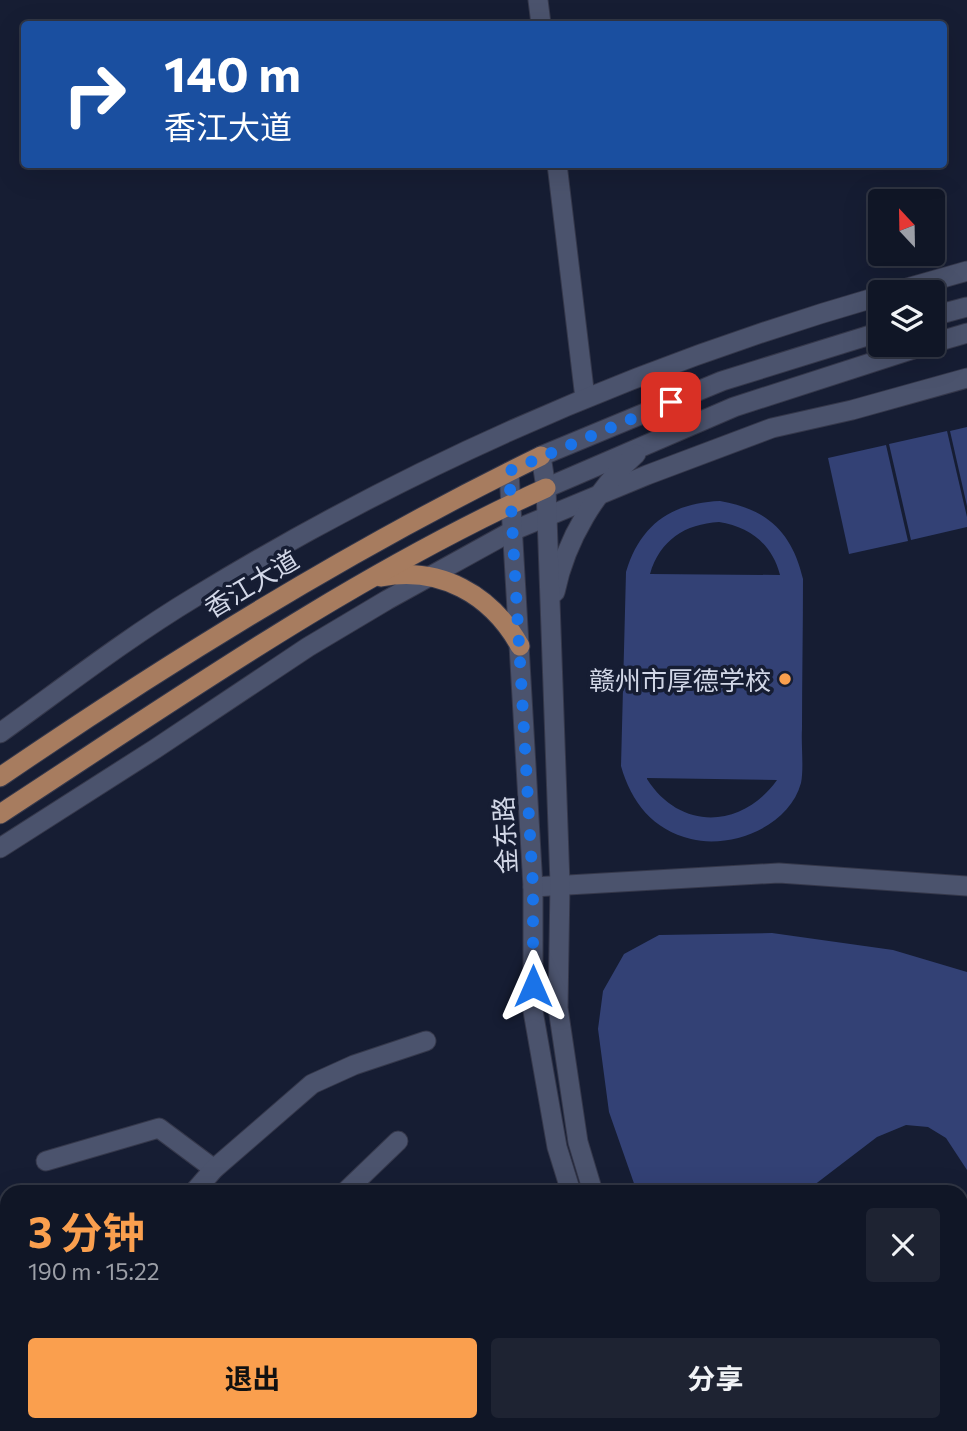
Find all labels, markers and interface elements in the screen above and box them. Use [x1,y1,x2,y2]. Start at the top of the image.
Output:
text: 140 m [164,42,301,102]
icon: right [49,49,140,140]
text: 香江大道 [164,106,292,146]
north arrow [868,189,945,266]
map controls [868,189,945,357]
button: layers [868,280,945,357]
pin [641,372,701,432]
icon: arrive [652,383,690,421]
street label: 香江大道 [198,543,304,623]
place label: 赣州市厚德学校 [589,664,771,695]
marker: 赣州市厚德学校 [777,671,793,687]
street label: 金东路 [486,795,522,875]
position arrow [496,949,570,1023]
text: 3 分钟 [28,1205,145,1257]
button: close [866,1208,940,1282]
text: 190 m · 15:22 [28,1257,160,1285]
button: 退出 [28,1338,477,1418]
button: 分享 [491,1338,940,1418]

